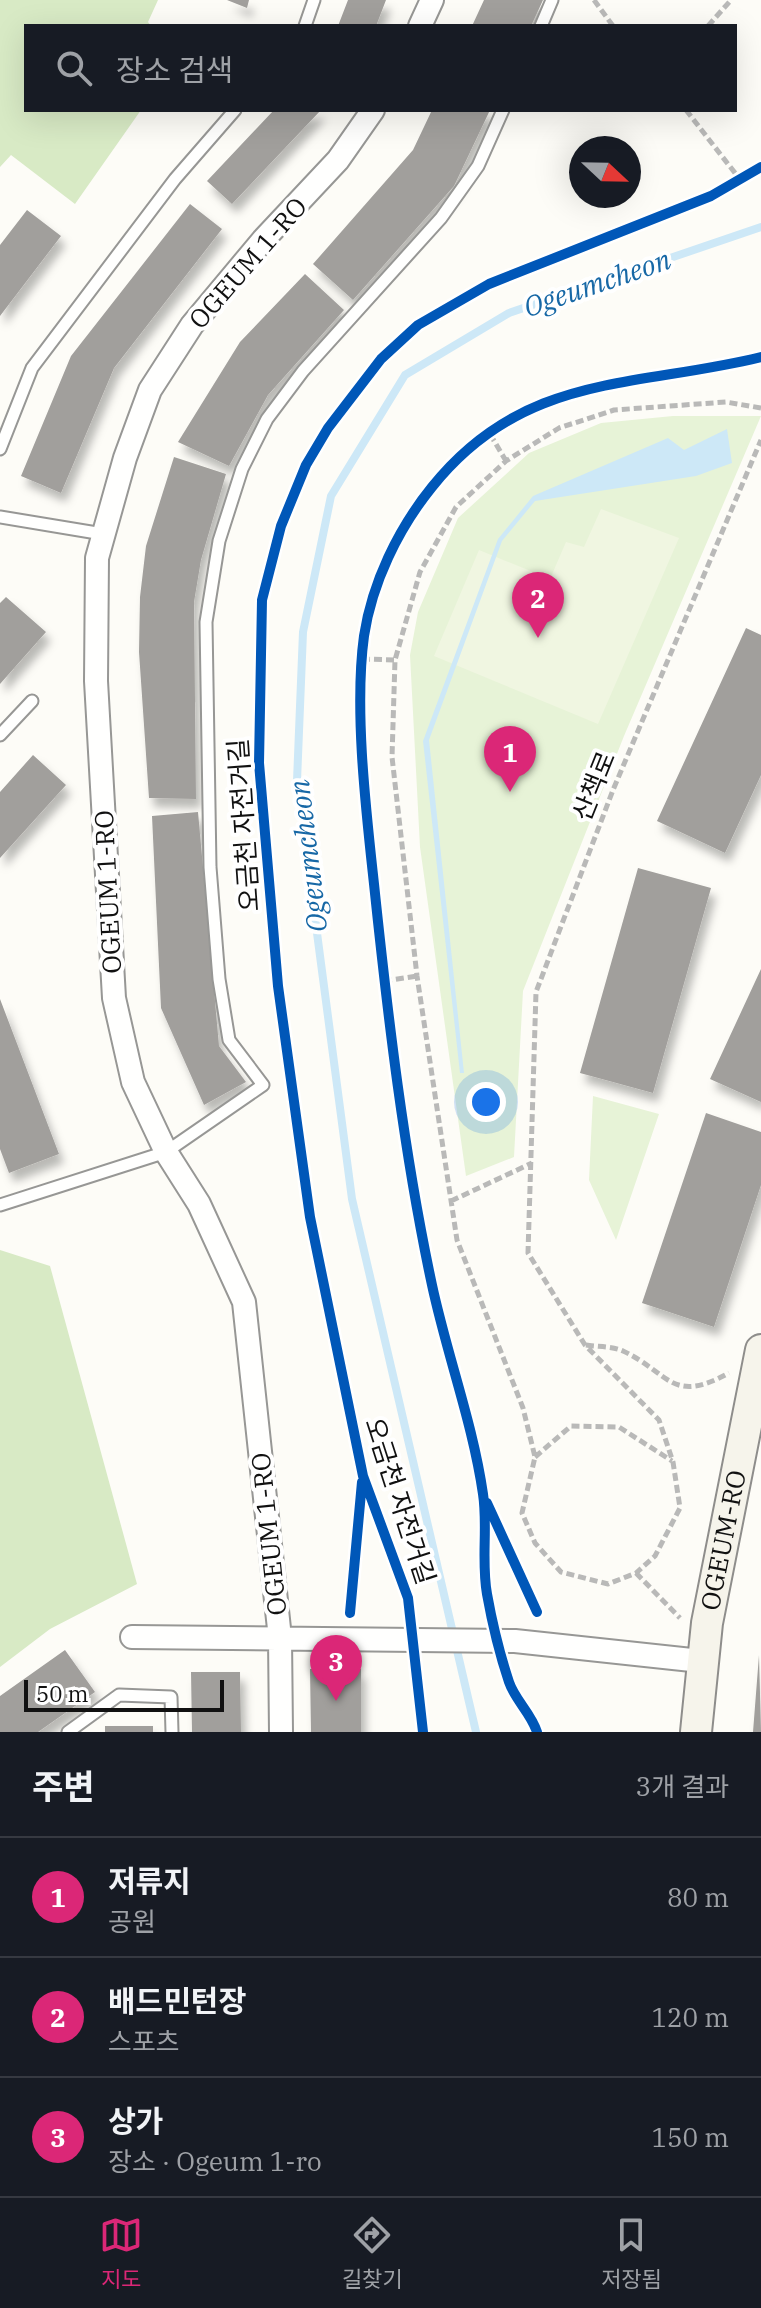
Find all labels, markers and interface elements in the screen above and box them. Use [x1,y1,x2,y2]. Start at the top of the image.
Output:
search box [24,24,737,112]
icon: search [52,46,96,90]
text: 장소 검색 [116,50,233,89]
north arrow [569,136,641,208]
street label: OGEUM 1-RO [181,189,314,335]
water label: Ogeumcheon [518,240,675,325]
pin: 2 [512,572,564,638]
pin: 1 [484,726,536,792]
street label: 오금천 자전거길 [220,737,266,913]
street label: 산책로 [564,746,622,825]
water label: Ogeumcheon [280,778,335,934]
street label: OGEUM 1-RO [86,809,128,975]
your location [466,1082,506,1122]
street label: 오금천 자전거길 [358,1413,444,1588]
street label: OGEUM 1-RO [243,1451,293,1617]
street label: OGEUM-RO [692,1467,753,1613]
pin: 3 [310,1635,362,1701]
scale bar [24,1676,224,1712]
text: 50 m [36,1679,88,1708]
text: 주변 [32,1764,95,1808]
text: 3개 결과 [636,1769,729,1803]
text: 저류지 [108,1861,191,1900]
text: 1 [50,1880,66,1914]
text: 80 m [667,1880,729,1914]
text: 공원 [108,1904,156,1938]
text: 배드민턴장 [108,1981,246,2020]
text: 2 [50,2000,66,2034]
text: 120 m [651,2000,729,2034]
text: 스포츠 [108,2024,180,2058]
text: 상가 [108,2101,163,2140]
text: 3 [50,2120,66,2154]
text: 150 m [651,2120,729,2154]
text: 장소 · Ogeum 1-ro [108,2144,322,2178]
tab: 지도 [99,2213,143,2293]
tab: 길찾기 [342,2213,402,2293]
tab: 저장됨 [601,2213,662,2293]

